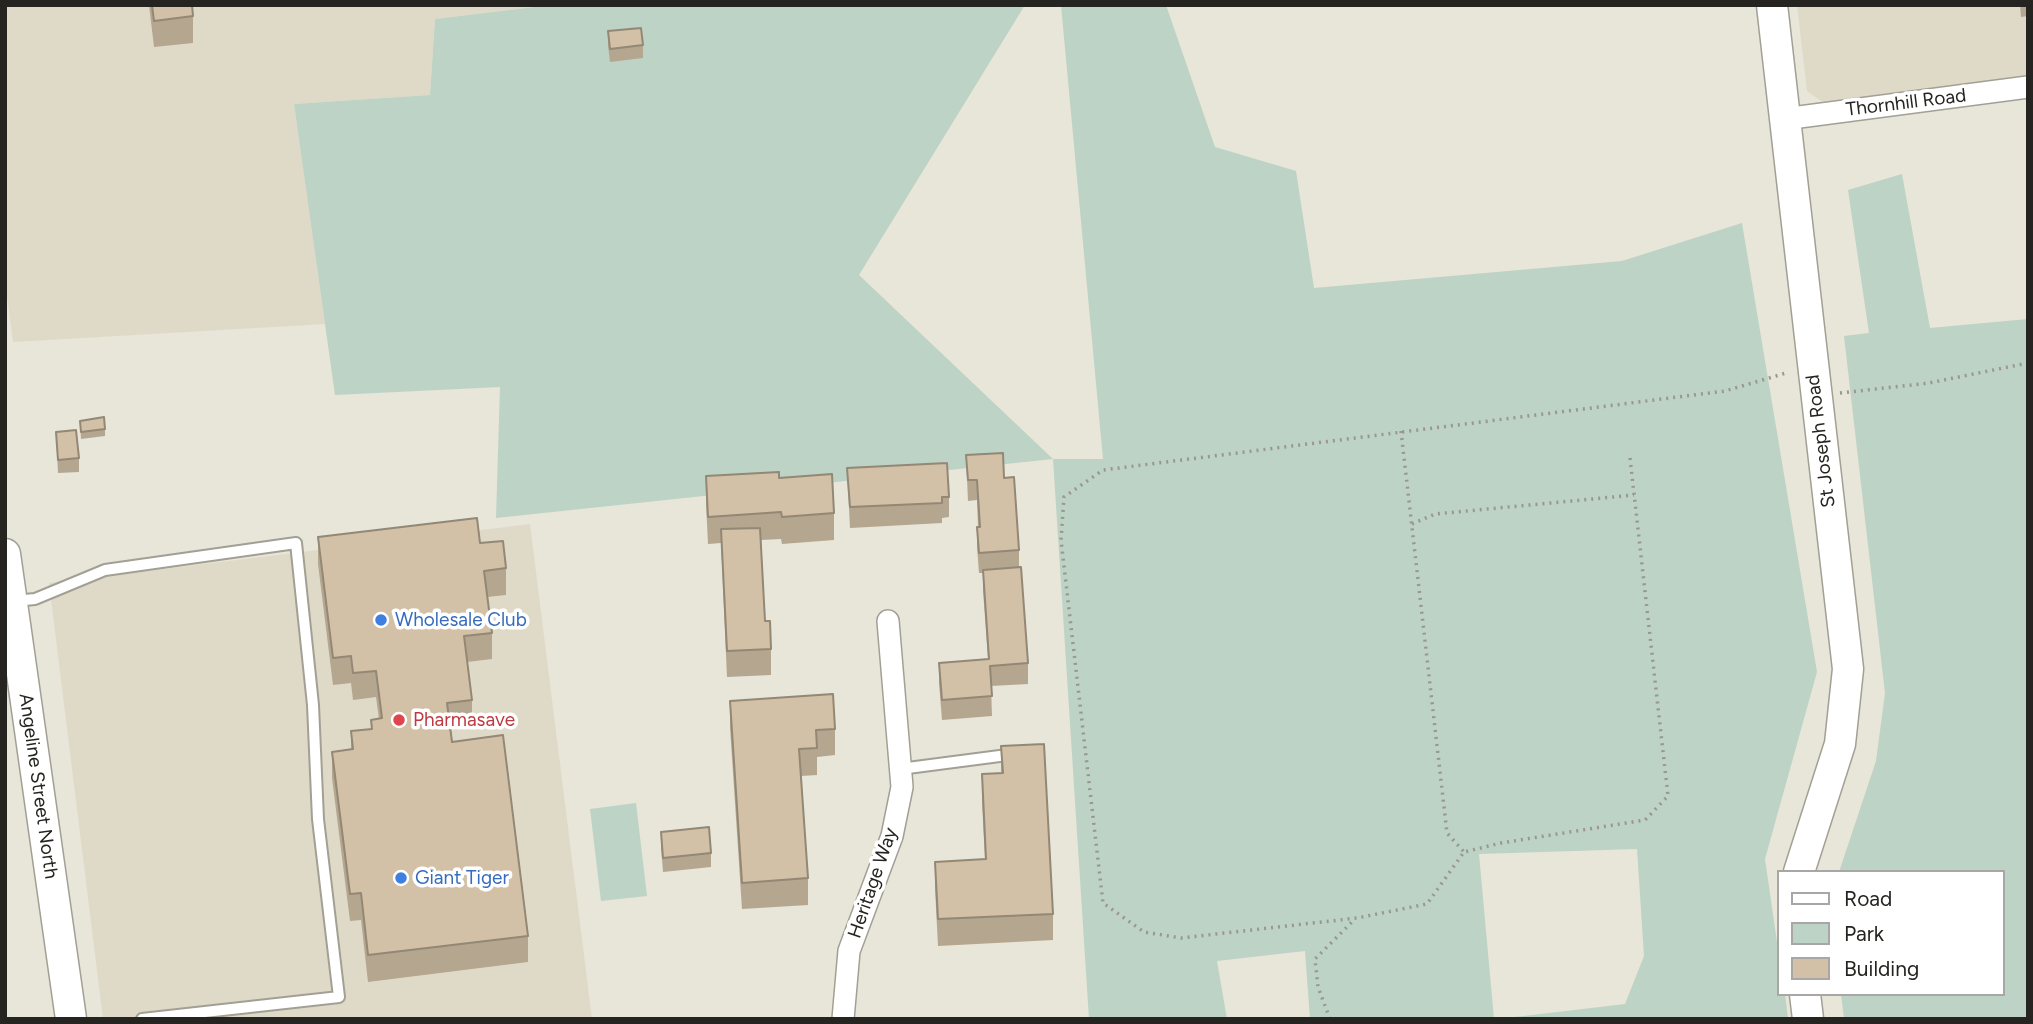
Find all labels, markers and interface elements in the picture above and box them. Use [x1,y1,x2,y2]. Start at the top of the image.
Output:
street label: Thornhill Road [1845,84,1967,122]
street label: St Joseph Road [1802,373,1840,509]
place label: Wholesale Club [395,609,527,631]
marker: Wholesale Club [373,612,389,628]
street label: Angeline Street North [14,692,62,880]
place label: Pharmasave [413,709,515,731]
marker: Pharmasave [391,712,407,728]
street label: Heritage Way [843,825,903,941]
place label: Giant Tiger [415,867,509,889]
marker: Giant Tiger [393,870,409,886]
legend [1778,870,2005,996]
text: Road [1844,886,1892,911]
text: Park [1844,921,1884,946]
text: Building [1844,956,1919,981]

